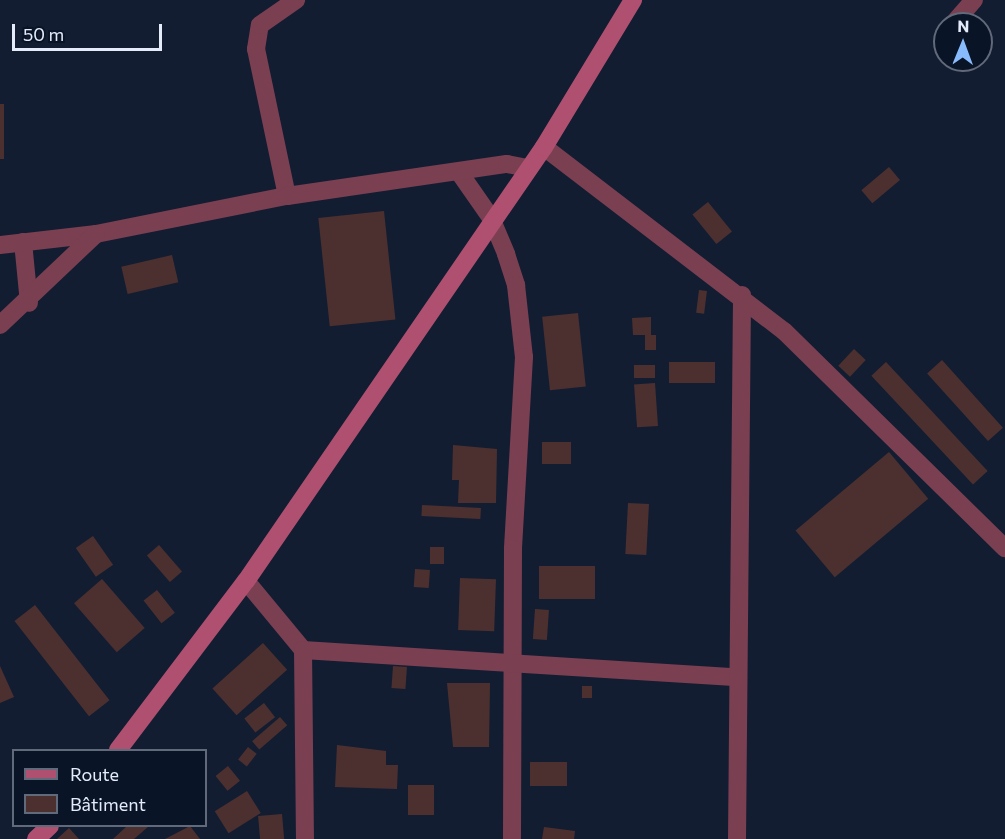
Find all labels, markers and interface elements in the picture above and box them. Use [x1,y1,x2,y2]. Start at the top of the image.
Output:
scale bar [15,12,165,50]
north arrow [933,12,993,72]
text: N [957,16,969,35]
text: 50 m [23,23,64,45]
legend [12,749,207,827]
text: Route [70,763,119,785]
text: Bâtiment [70,793,146,815]

